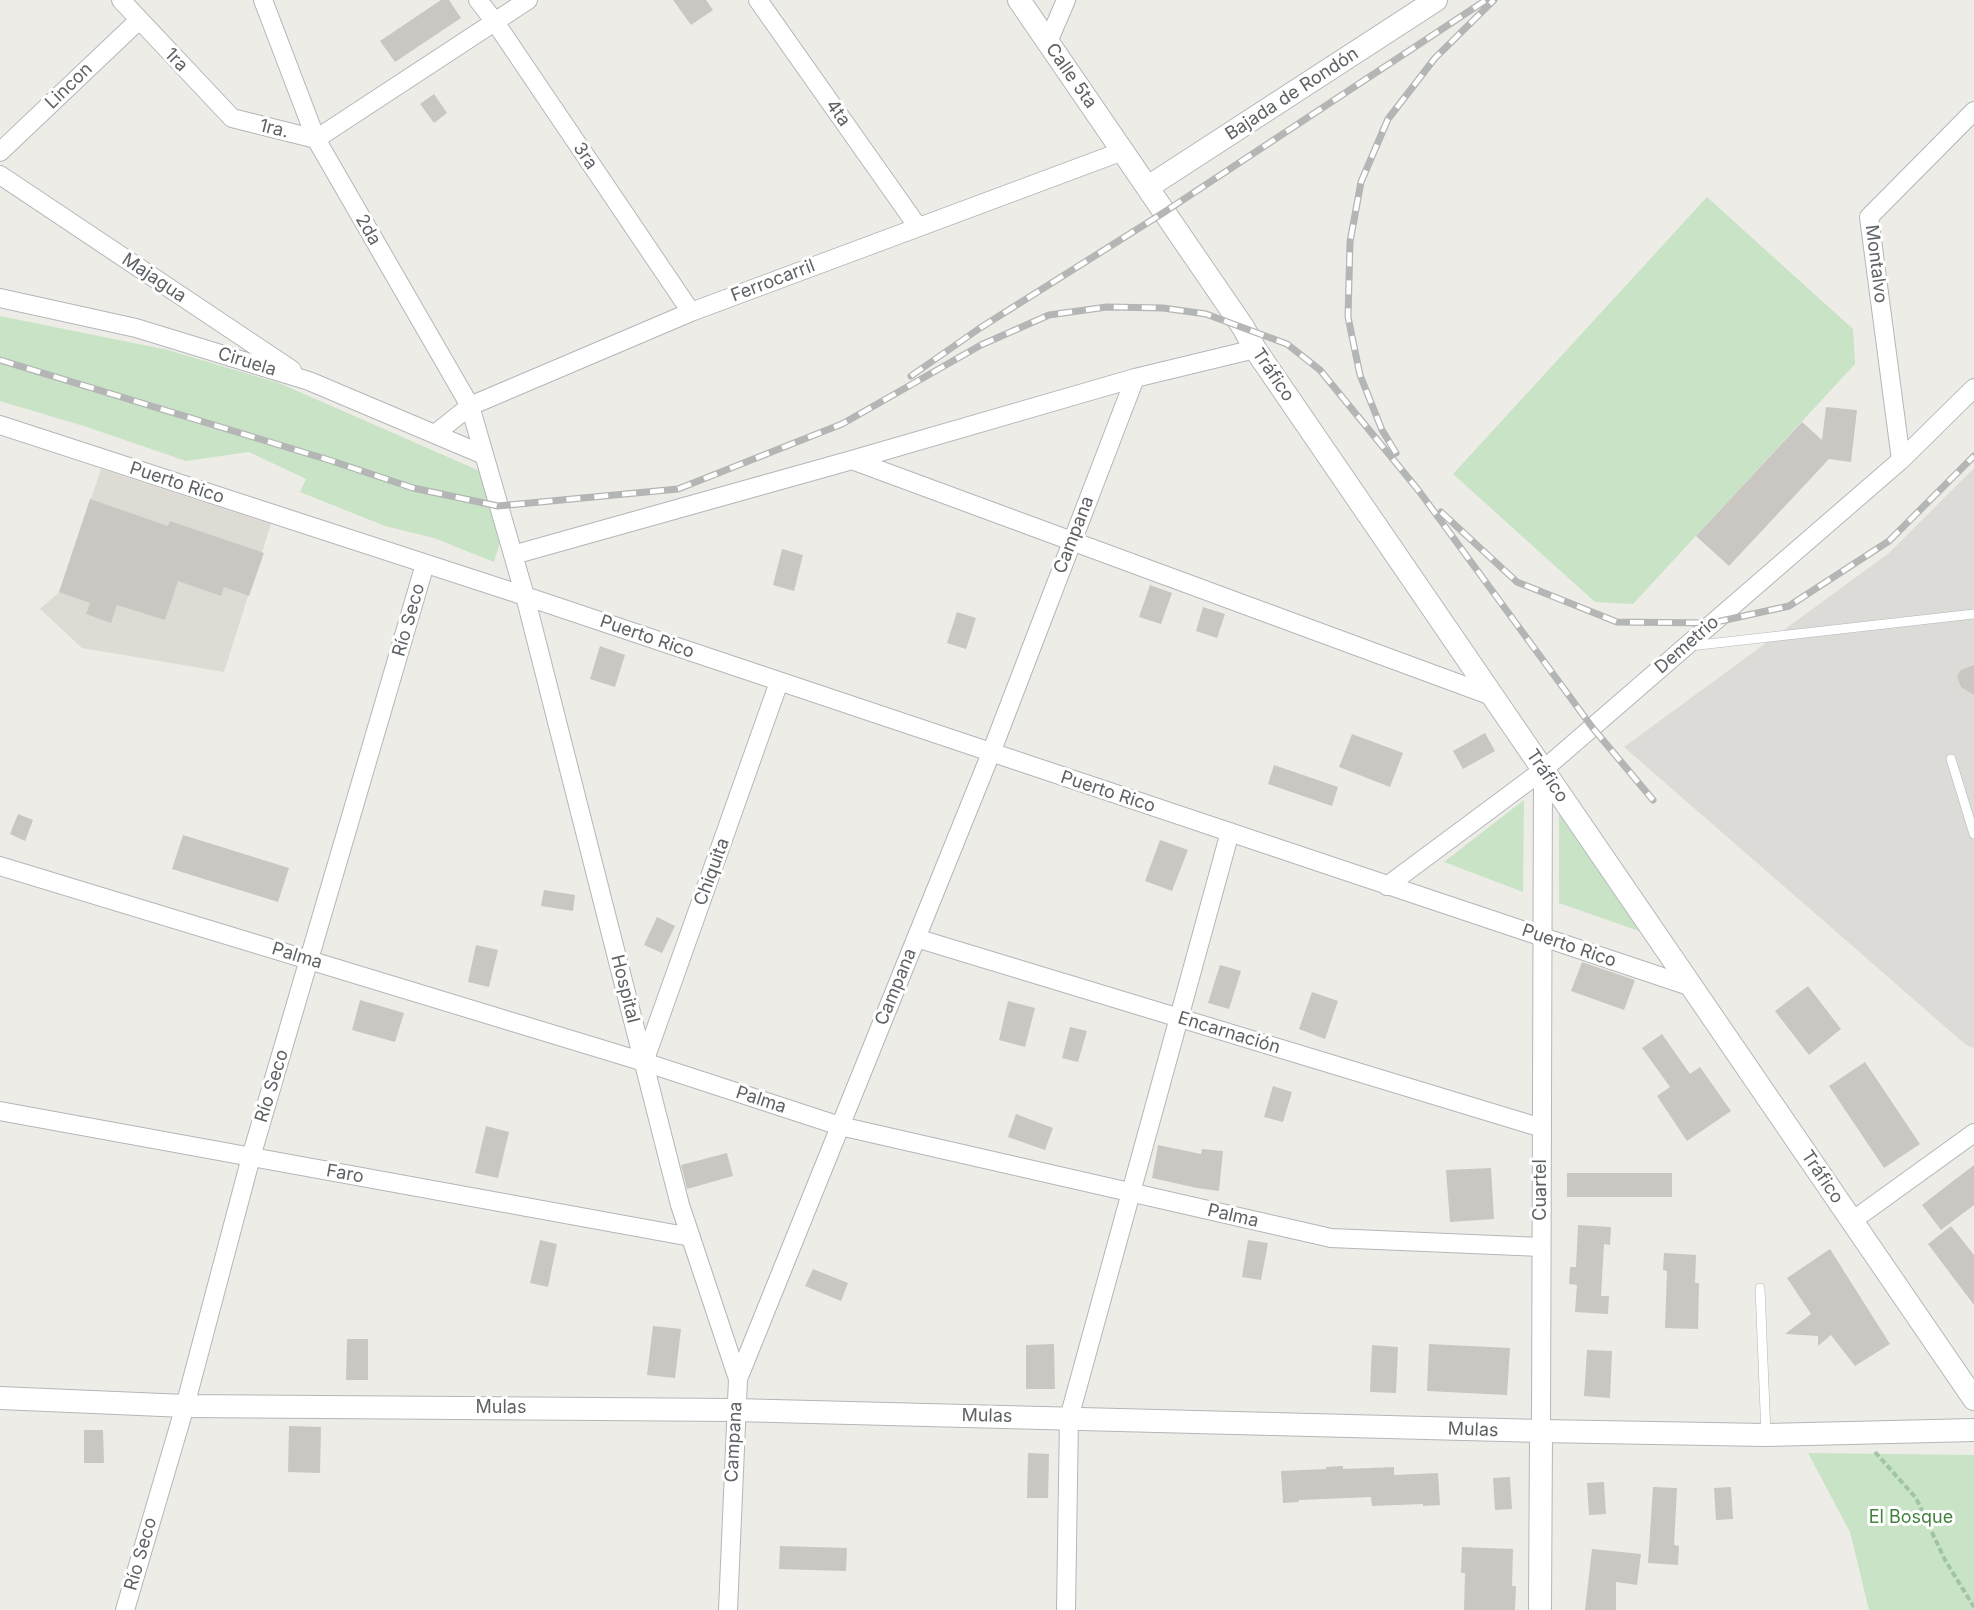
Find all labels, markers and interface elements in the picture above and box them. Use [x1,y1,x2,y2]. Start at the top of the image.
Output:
street label: Calle 5ta [1041,39,1101,113]
street label: Bajada de Rondón [1221,43,1363,145]
street label: 1ra [160,44,192,76]
street label: Lincon [41,58,97,114]
street label: 4ta [821,95,855,131]
street label: 1ra. [257,115,291,143]
street label: 3ra [568,138,602,174]
street label: 2da [351,211,385,249]
street label: Montalvo [1860,224,1892,304]
street label: Majagua [118,249,190,307]
street label: Ferrocarril [728,255,818,307]
street label: Ciruela [215,343,279,381]
street label: Tráfico [1247,344,1299,406]
street label: Puerto Rico [127,458,227,508]
street label: Campana [1049,493,1099,577]
street label: Río Seco [388,581,430,659]
street label: Puerto Rico [597,611,697,663]
street label: Demetrio [1651,611,1723,679]
street label: Tráfico [1521,745,1573,807]
street label: Puerto Rico [1058,767,1158,817]
street label: Chiquita [690,835,734,909]
street label: Puerto Rico [1519,920,1619,972]
street label: Palma [269,938,325,974]
street label: Campana [871,945,921,1029]
street label: Hospital [606,953,644,1025]
street label: Encarnación [1175,1007,1283,1059]
street label: Río Seco [251,1047,293,1125]
street label: Palma [733,1082,789,1118]
street label: Tráfico [1796,1146,1848,1208]
street label: Cuartel [1530,1159,1552,1221]
street label: Faro [325,1160,365,1188]
street label: Palma [1205,1200,1261,1232]
street label: Mulas [476,1397,526,1419]
street label: Campana [721,1401,747,1483]
street label: Mulas [961,1405,1013,1427]
street label: Mulas [1447,1418,1499,1442]
park label: El Bosque [1869,1507,1953,1529]
street label: Río Seco [120,1515,162,1593]

